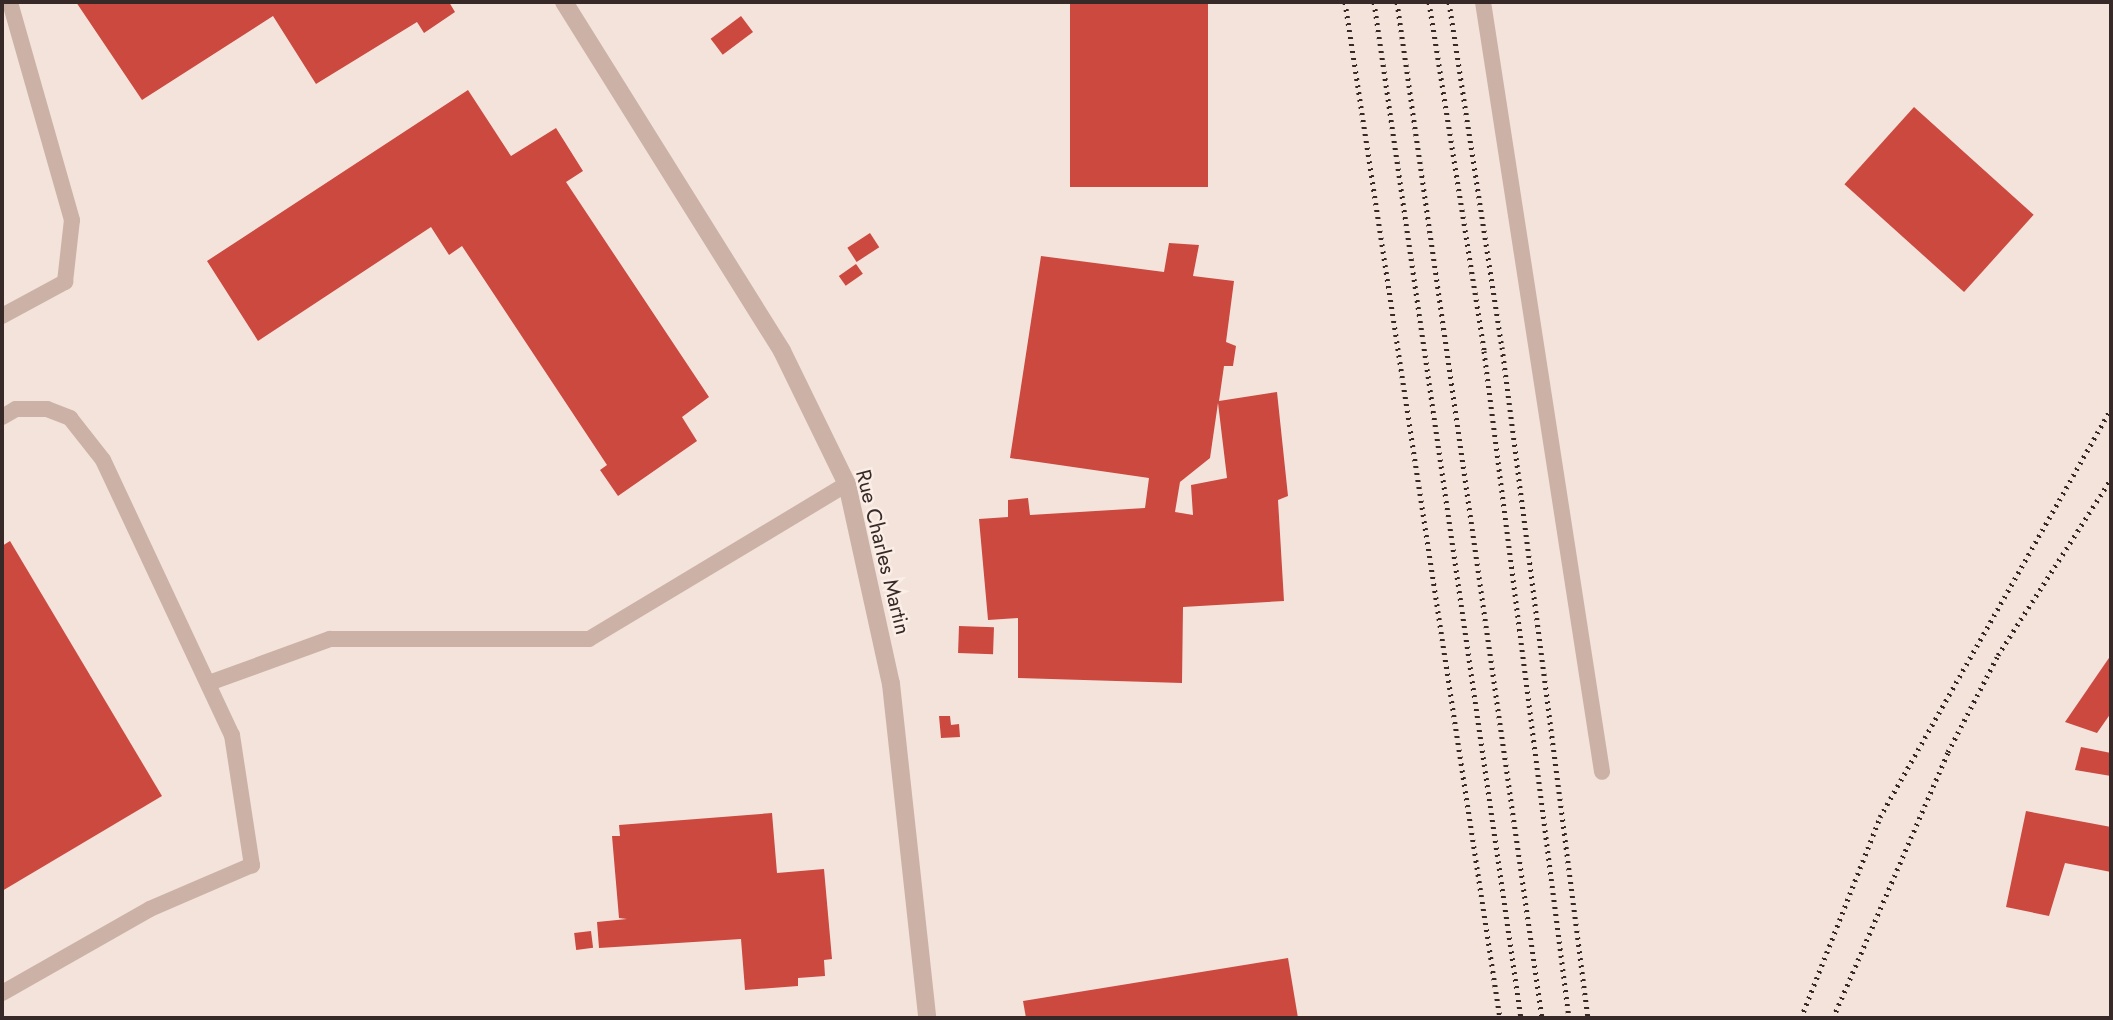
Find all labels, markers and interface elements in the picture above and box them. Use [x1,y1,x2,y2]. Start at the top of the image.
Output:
street label: Rue Charles Martin [850,467,916,637]

